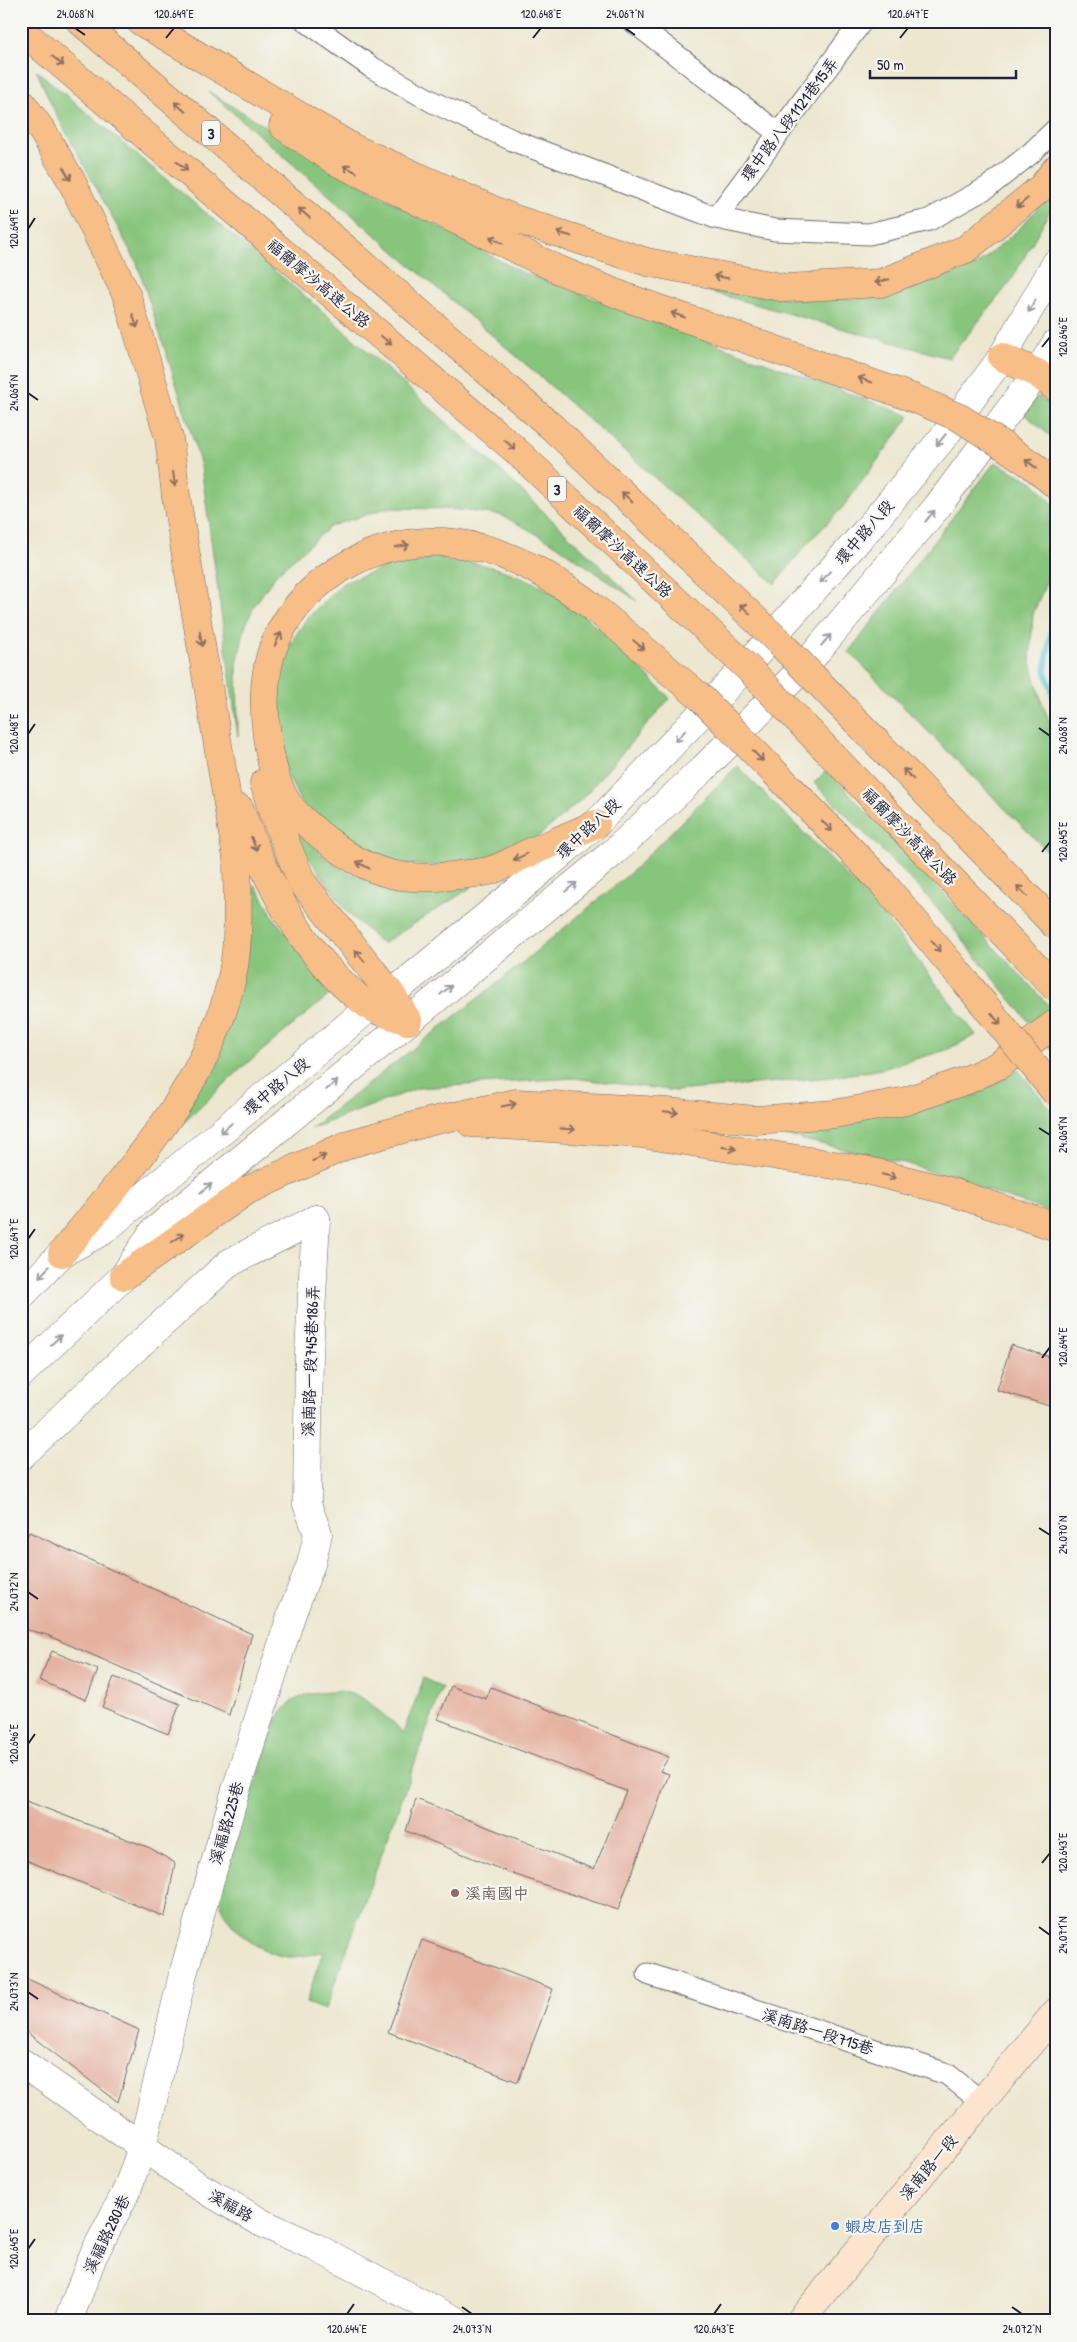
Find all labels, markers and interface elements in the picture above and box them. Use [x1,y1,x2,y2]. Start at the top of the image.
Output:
text: 24.068°N [56,5,94,22]
text: 120.649°E [154,5,195,22]
text: 120.648°E [521,5,562,22]
text: 24.067°N [606,5,644,22]
text: 120.647°E [887,5,929,22]
scale bar [870,48,1016,80]
street label: 環中路八段1121巷15弄 [735,53,843,185]
text: 50 m [877,54,904,75]
one-way arrow [52,56,65,67]
one-way arrow [174,101,187,113]
road number: 3 [202,120,220,146]
one-way arrow [176,161,189,172]
one-way arrow [343,164,358,173]
one-way arrow [63,166,73,180]
one-way arrow [1016,198,1029,209]
one-way arrow [297,207,310,219]
text: 120.649°E [5,208,22,249]
one-way arrow [557,229,573,239]
street label: 福爾摩沙高速公路 [263,233,375,333]
one-way arrow [489,235,504,244]
one-way arrow [713,272,729,282]
one-way arrow [874,277,890,286]
one-way arrow [1027,298,1037,313]
one-way arrow [671,310,687,320]
one-way arrow [131,313,140,329]
text: 120.646°E [1054,316,1071,357]
one-way arrow [379,334,392,345]
text: 24.069°N [5,375,22,411]
one-way arrow [858,375,873,384]
one-way arrow [935,433,946,446]
one-way arrow [503,439,516,450]
one-way arrow [1025,459,1038,470]
one-way arrow [169,470,179,486]
road number: 3 [548,476,566,502]
one-way arrow [621,492,633,504]
street label: 環中路八段 [829,495,899,569]
street label: 福爾摩沙高速公路 [569,499,677,603]
one-way arrow [925,509,936,522]
one-way arrow [394,541,410,551]
one-way arrow [819,571,830,584]
one-way arrow [738,603,751,615]
one-way arrow [197,630,207,646]
one-way arrow [274,632,283,647]
one-way arrow [820,634,832,647]
one-way arrow [633,639,646,651]
text: 120.648°E [5,713,22,754]
text: 24.068°N [1054,717,1071,755]
one-way arrow [674,730,686,743]
one-way arrow [752,749,764,762]
one-way arrow [902,768,914,781]
street label: 福爾摩沙高速公路 [858,782,962,890]
street label: 環中路八段 [551,793,625,863]
one-way arrow [821,819,833,832]
text: 120.645°E [1054,821,1071,862]
one-way arrow [250,836,259,851]
one-way arrow [513,853,528,863]
one-way arrow [355,860,370,870]
one-way arrow [565,881,578,893]
one-way arrow [1016,885,1028,897]
one-way arrow [930,940,941,953]
one-way arrow [355,950,366,963]
one-way arrow [439,985,452,996]
one-way arrow [990,1012,1001,1025]
street label: 環中路八段 [238,1052,314,1120]
one-way arrow [325,1079,338,1090]
one-way arrow [500,1100,516,1109]
one-way arrow [662,1107,678,1117]
text: 24.069°N [1054,1117,1071,1153]
one-way arrow [219,1123,232,1134]
one-way arrow [560,1124,576,1133]
one-way arrow [721,1144,737,1154]
one-way arrow [311,1152,326,1162]
one-way arrow [880,1172,896,1181]
one-way arrow [200,1183,213,1194]
text: 120.647°E [5,1218,22,1260]
one-way arrow [171,1233,185,1243]
one-way arrow [38,1266,50,1278]
street label: 溪南路一段745巷186弄 [296,1285,324,1437]
text: 120.644°E [1054,1326,1071,1367]
one-way arrow [50,1334,63,1346]
text: 24.070°N [1054,1516,1071,1554]
text: 24.072°N [5,1573,22,1611]
text: 120.646°E [5,1723,22,1764]
street label: 溪福路225巷 [204,1779,248,1867]
text: 120.643°E [1054,1832,1071,1873]
place label: 溪南國中 [465,1882,529,1904]
marker: 溪南國中 [449,1887,461,1899]
text: 24.071°N [1054,1916,1071,1954]
text: 24.073°N [5,1973,22,2011]
street label: 溪南路一段715巷 [759,2003,877,2059]
street label: 溪南路一段 [894,2129,962,2205]
street label: 溪福路 [205,2183,257,2227]
street label: 溪福路280巷 [77,2191,135,2277]
place label: 蝦皮店到店 [845,2215,925,2237]
marker: 蝦皮店到店 [829,2220,841,2232]
text: 120.645°E [5,2228,22,2269]
text: 120.644°E [327,2320,368,2337]
text: 24.073°N [453,2320,491,2337]
text: 120.643°E [694,2320,735,2337]
text: 24.072°N [1003,2320,1041,2337]

